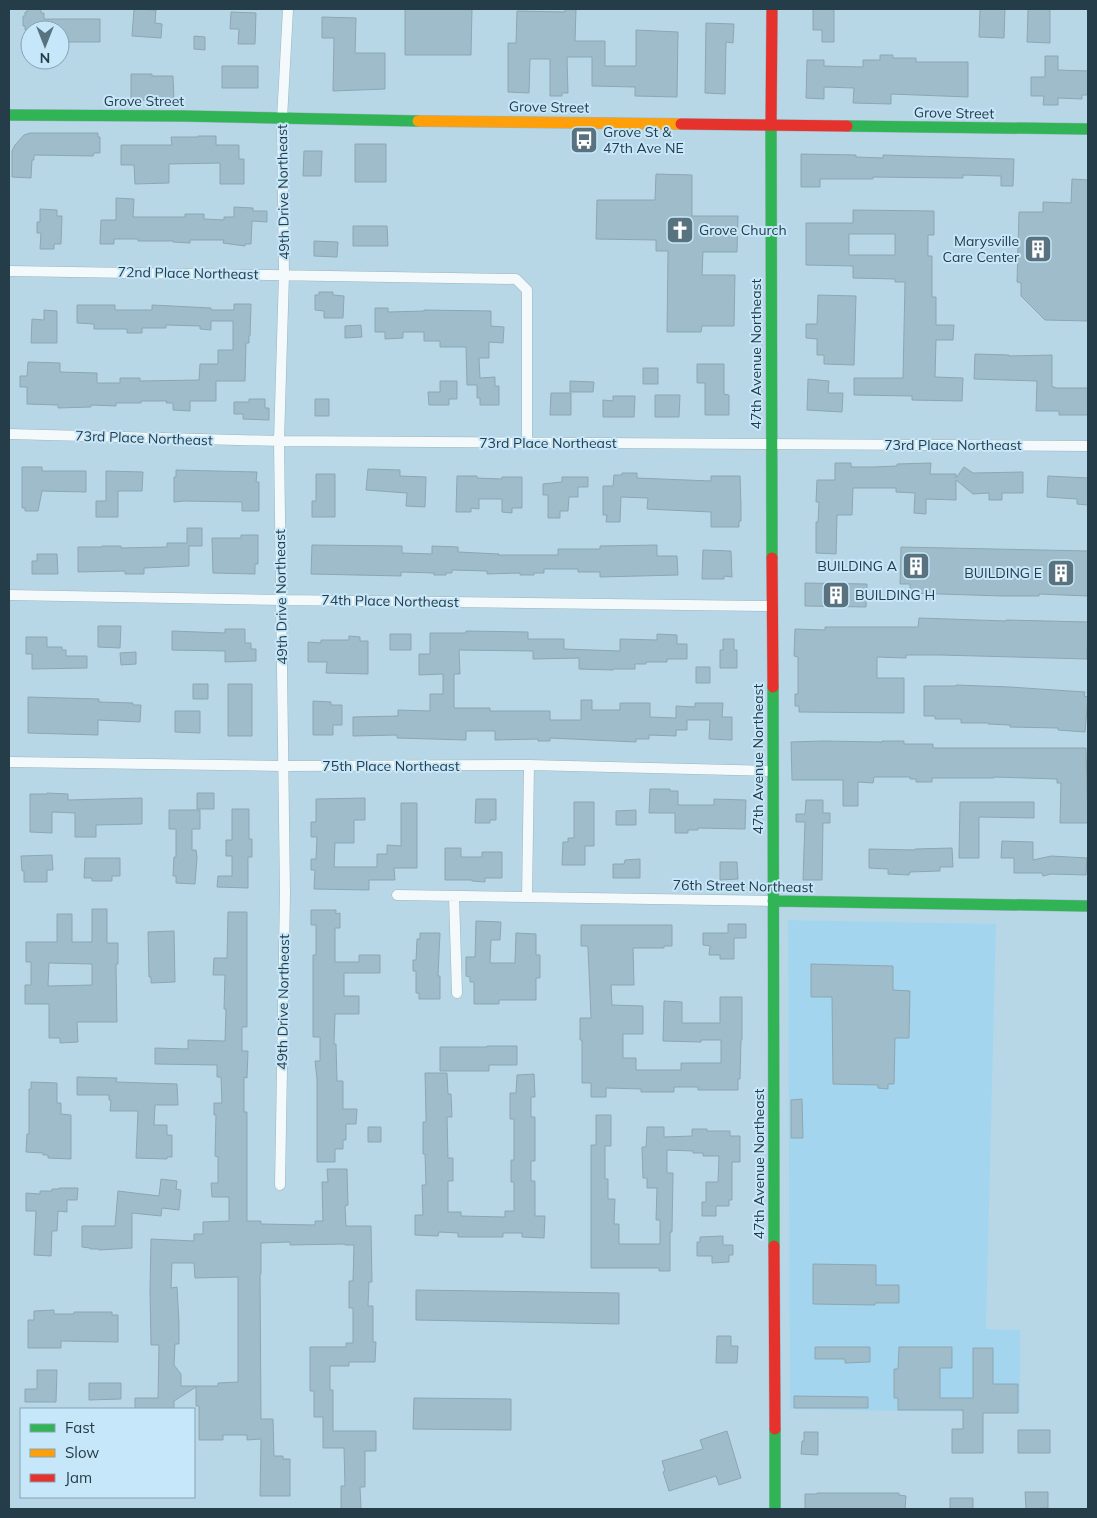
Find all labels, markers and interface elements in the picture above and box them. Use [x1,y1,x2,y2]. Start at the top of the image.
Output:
north arrow [20,20,70,70]
text: N [40,49,50,67]
street label: Grove Street [104,92,184,110]
street label: Grove Street [509,97,589,117]
street label: Grove Street [914,103,994,123]
place label: Grove St & 47th Ave NE [603,123,684,157]
street label: 49th Drive Northeast [273,124,293,260]
bus stop icon: Grove St & 47th Ave NE [569,125,599,155]
church icon: Grove Church [665,215,695,245]
place label: Grove Church [699,221,787,239]
place label: Marysville Care Center [943,232,1020,266]
building icon: Marysville Care Center [1023,234,1053,264]
street label: 72nd Place Northeast [117,263,259,283]
street label: 47th Avenue Northeast [747,279,765,429]
street label: 73rd Place Northeast [75,427,213,449]
street label: 73rd Place Northeast [479,434,617,452]
street label: 73rd Place Northeast [884,436,1022,454]
street label: 49th Drive Northeast [271,529,291,665]
building icon: BUILDING A [901,551,931,581]
place label: BUILDING A [817,557,898,575]
building icon: BUILDING E [1046,558,1076,588]
place label: BUILDING E [964,564,1042,582]
building icon: BUILDING H [821,580,851,610]
place label: BUILDING H [855,586,935,604]
street label: 74th Place Northeast [321,591,459,611]
street label: 47th Avenue Northeast [749,684,767,834]
street label: 75th Place Northeast [322,757,460,775]
street label: 76th Street Northeast [672,876,814,896]
street label: 49th Drive Northeast [273,934,293,1070]
street label: 47th Avenue Northeast [750,1089,768,1239]
legend [20,1408,195,1498]
text: Fast [65,1418,95,1437]
text: Slow [65,1443,99,1462]
text: Jam [65,1468,92,1487]

